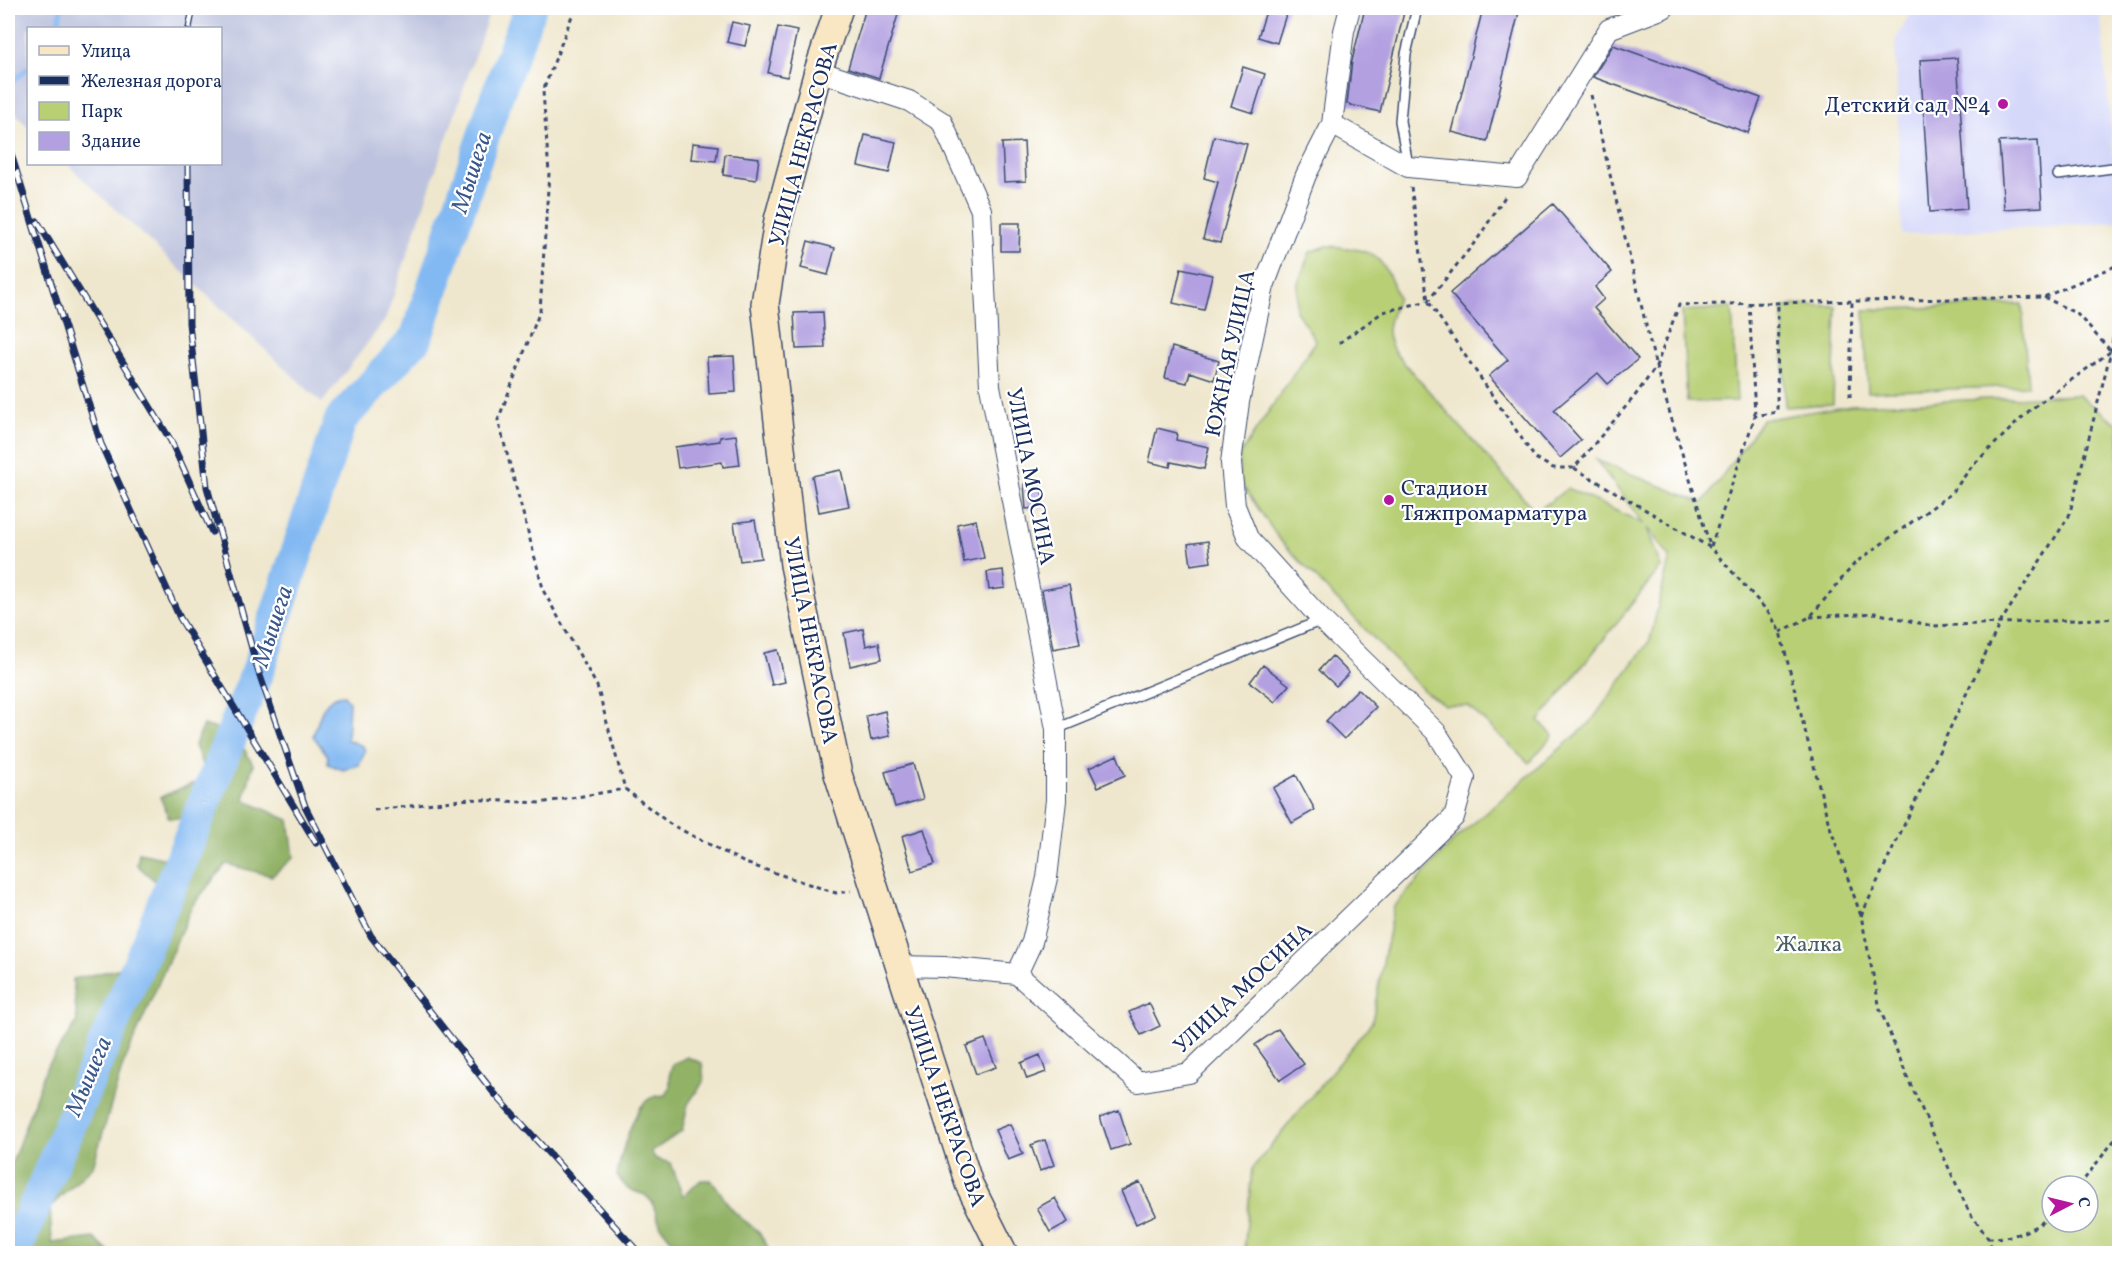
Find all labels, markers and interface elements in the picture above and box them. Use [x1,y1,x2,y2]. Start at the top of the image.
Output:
legend [27,27,222,165]
street label: УЛИЦА НЕКРАСОВА [762,39,847,250]
text: Улица [81,40,131,65]
text: Железная дорога [81,70,222,95]
place label: Детский сад №4 [1825,91,1991,122]
marker: Детский сад №4 [1996,97,2010,111]
text: Парк [81,100,123,125]
water label: Мышега [444,128,502,218]
text: Здание [81,130,141,155]
street label: ЮЖНАЯ УЛИЦА [1199,267,1264,440]
street label: УЛИЦА МОСИНА [997,385,1062,568]
place label: Стадион Тяжпромарматура [1401,474,1588,530]
marker: Стадион Тяжпромарматура [1382,493,1396,507]
street label: УЛИЦА НЕКРАСОВА [774,534,845,747]
water label: Мышега [245,582,303,672]
street label: УЛИЦА МОСИНА [1167,916,1320,1062]
park label: Жалка [1775,930,1843,961]
street label: УЛИЦА НЕКРАСОВА [895,1002,993,1211]
water label: Мышега [58,1032,122,1123]
north arrow [2040,1174,2100,1234]
text: С [2071,1196,2094,1209]

